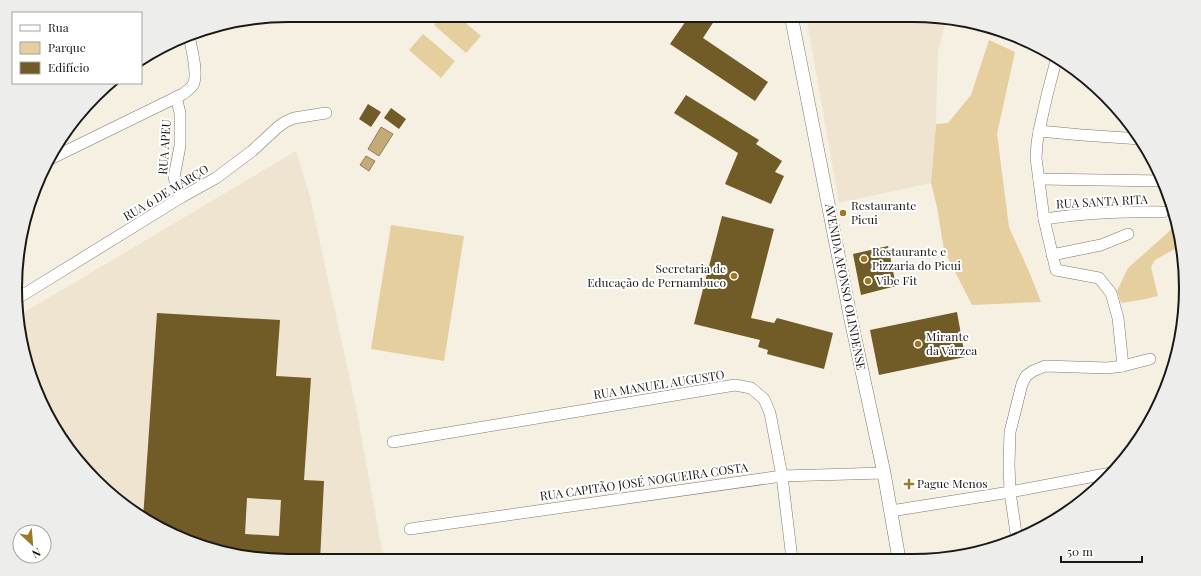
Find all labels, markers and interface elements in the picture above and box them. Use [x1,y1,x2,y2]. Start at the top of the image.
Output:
legend [12,12,142,84]
text: Rua [48,19,69,35]
text: Parque [48,39,86,55]
text: Edifício [48,59,90,75]
street label: RUA APEU [154,119,174,175]
street label: RUA 6 DE MARÇO [120,160,211,224]
street label: RUA SANTA RITA [1056,191,1149,211]
place label: Restaurante Picui [851,197,916,227]
street label: AVENIDA AFONSO OLINDENSE [822,201,870,371]
marker: Restaurante Picui [838,208,848,218]
place label: Restaurante e Pizzaria do Picui [872,243,961,273]
marker: Restaurante e Pizzaria do Picui [859,254,869,264]
place label: Secretaria de Educação de Pernambuco [587,260,726,290]
marker: Secretaria de Educação de Pernambuco [729,271,739,281]
place label: Vibe Fit [875,272,918,288]
marker: Vibe Fit [863,276,873,286]
place label: Mirante da Várzea [926,328,977,358]
marker: Mirante da Várzea [913,339,923,349]
street label: RUA MANUEL AUGUSTO [592,366,726,402]
street label: RUA CAPITÃO JOSÉ NOGUEIRA COSTA [539,458,749,504]
place label: Pague Menos [917,475,988,491]
marker: Pague Menos [904,479,914,489]
north arrow [12,524,52,564]
scale bar [1061,538,1142,564]
text: 50 m [1067,543,1093,559]
text: N [30,545,43,562]

